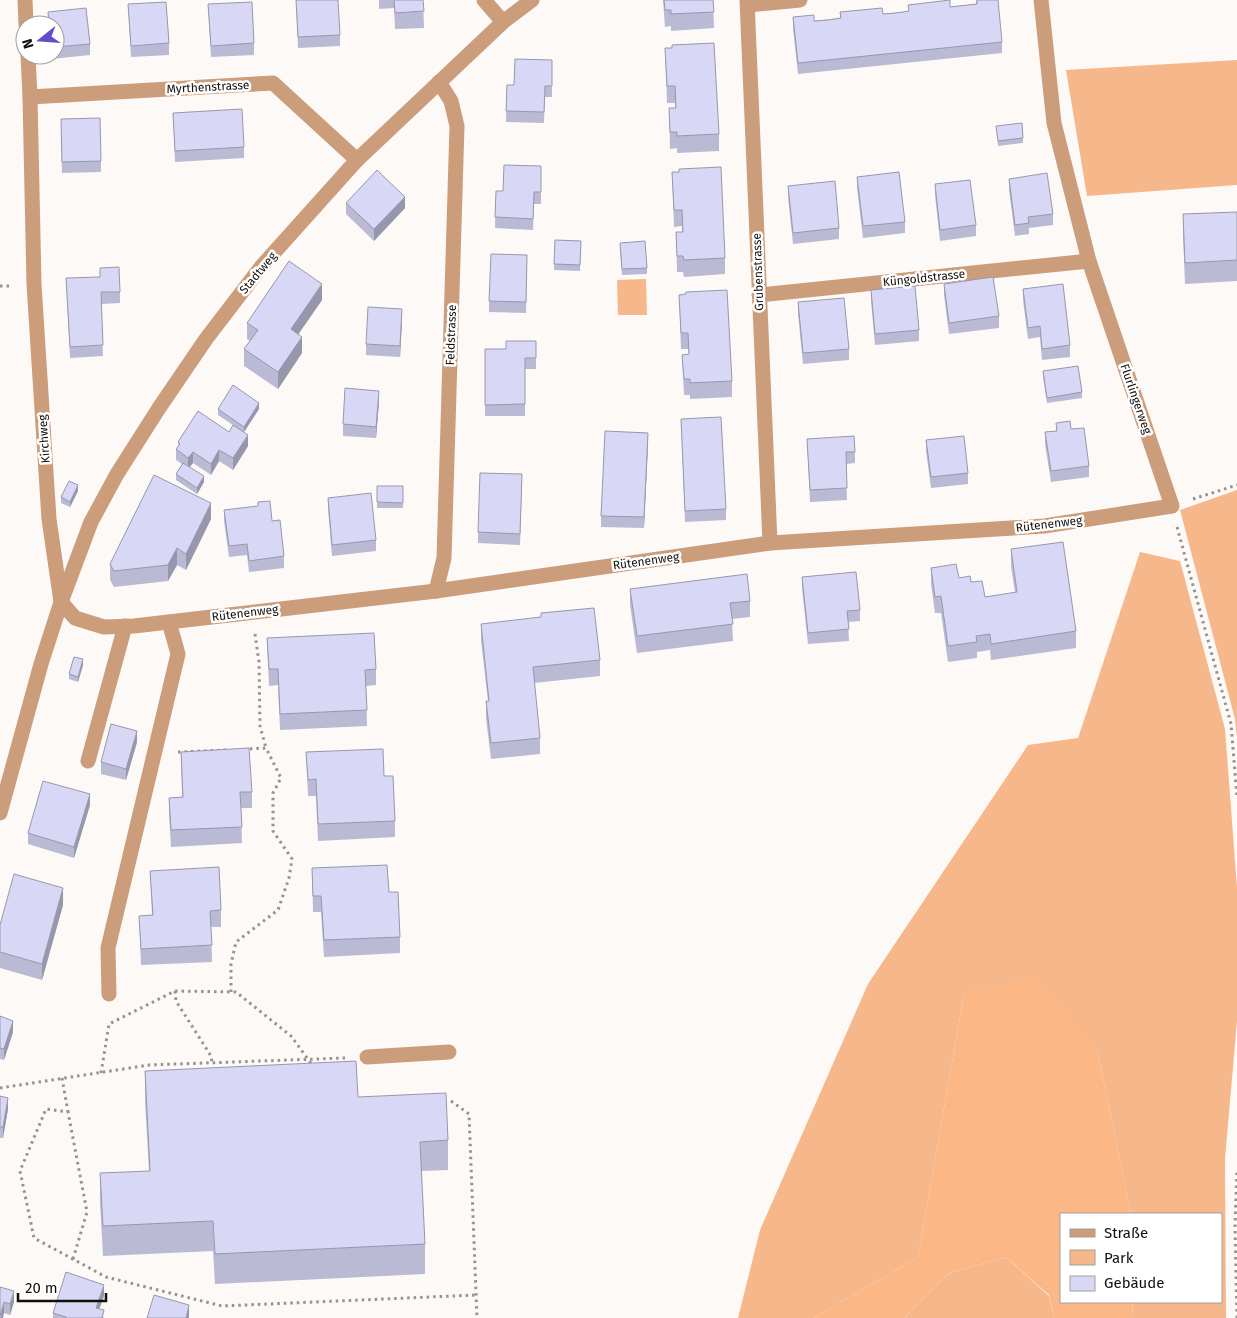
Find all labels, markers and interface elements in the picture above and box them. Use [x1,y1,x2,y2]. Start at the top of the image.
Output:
north arrow [15,15,65,65]
text: N [19,37,38,51]
street label: Myrthenstrasse [166,78,250,96]
street label: Grubenstrasse [750,233,766,311]
street label: Stadtweg [236,249,280,297]
street label: Küngoldstrasse [882,267,966,289]
street label: Feldstrasse [443,304,459,366]
street label: Flurlingerweg [1117,362,1155,437]
street label: Kirchweg [35,413,53,464]
street label: Rütenenweg [1015,513,1084,535]
street label: Rütenenweg [612,549,681,573]
street label: Rütenenweg [211,602,280,624]
legend [1060,1213,1222,1303]
text: Straße [1104,1224,1148,1242]
text: Park [1104,1249,1134,1267]
scale bar [18,1270,105,1302]
text: Gebäude [1104,1274,1164,1292]
text: 20 m [25,1279,58,1297]

